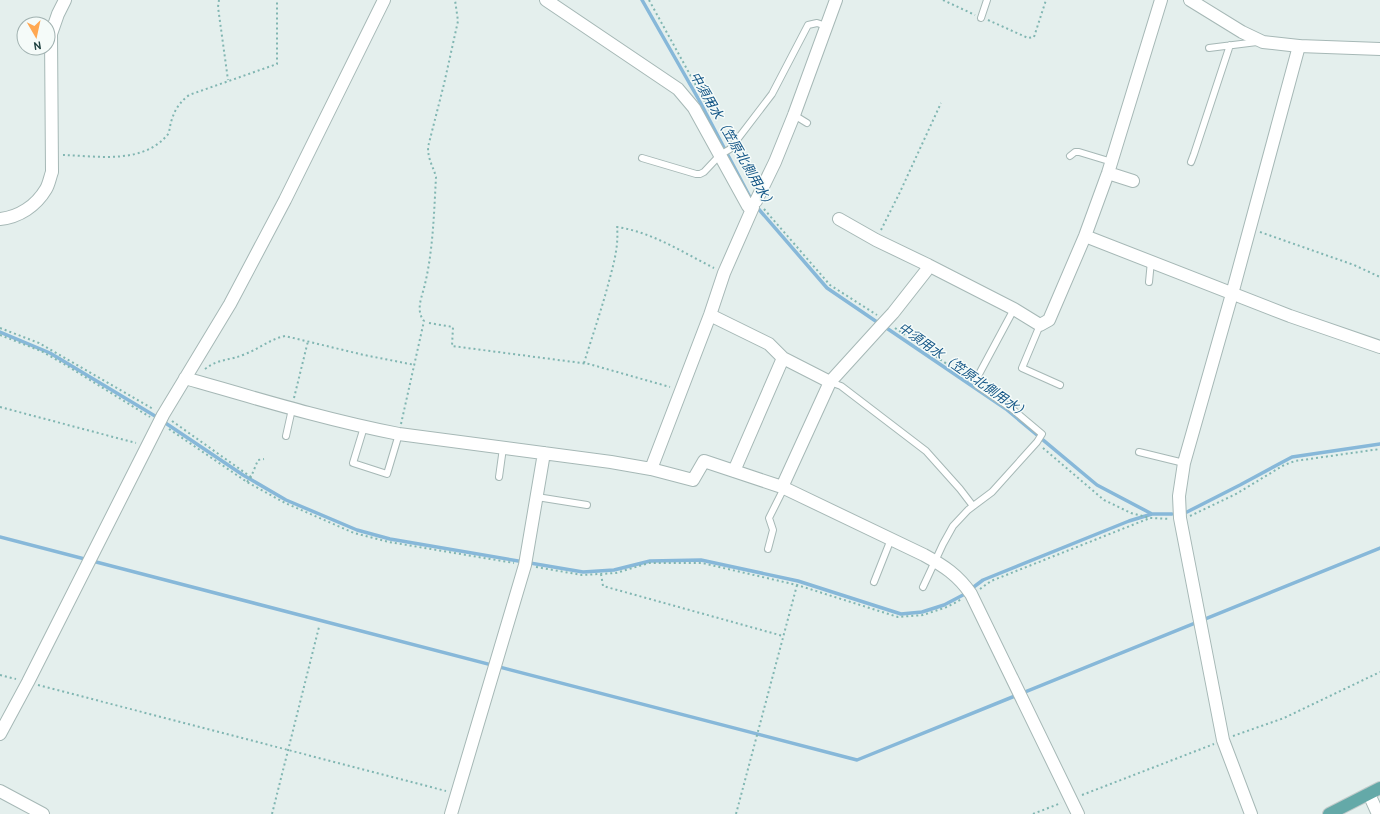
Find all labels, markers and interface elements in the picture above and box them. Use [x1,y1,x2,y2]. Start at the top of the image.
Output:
north arrow [16,16,56,56]
text: N [32,37,42,52]
water label: 中須用水（笠原北側用水） [685,69,778,213]
water label: 中須用水（笠原北側用水） [894,320,1032,423]

